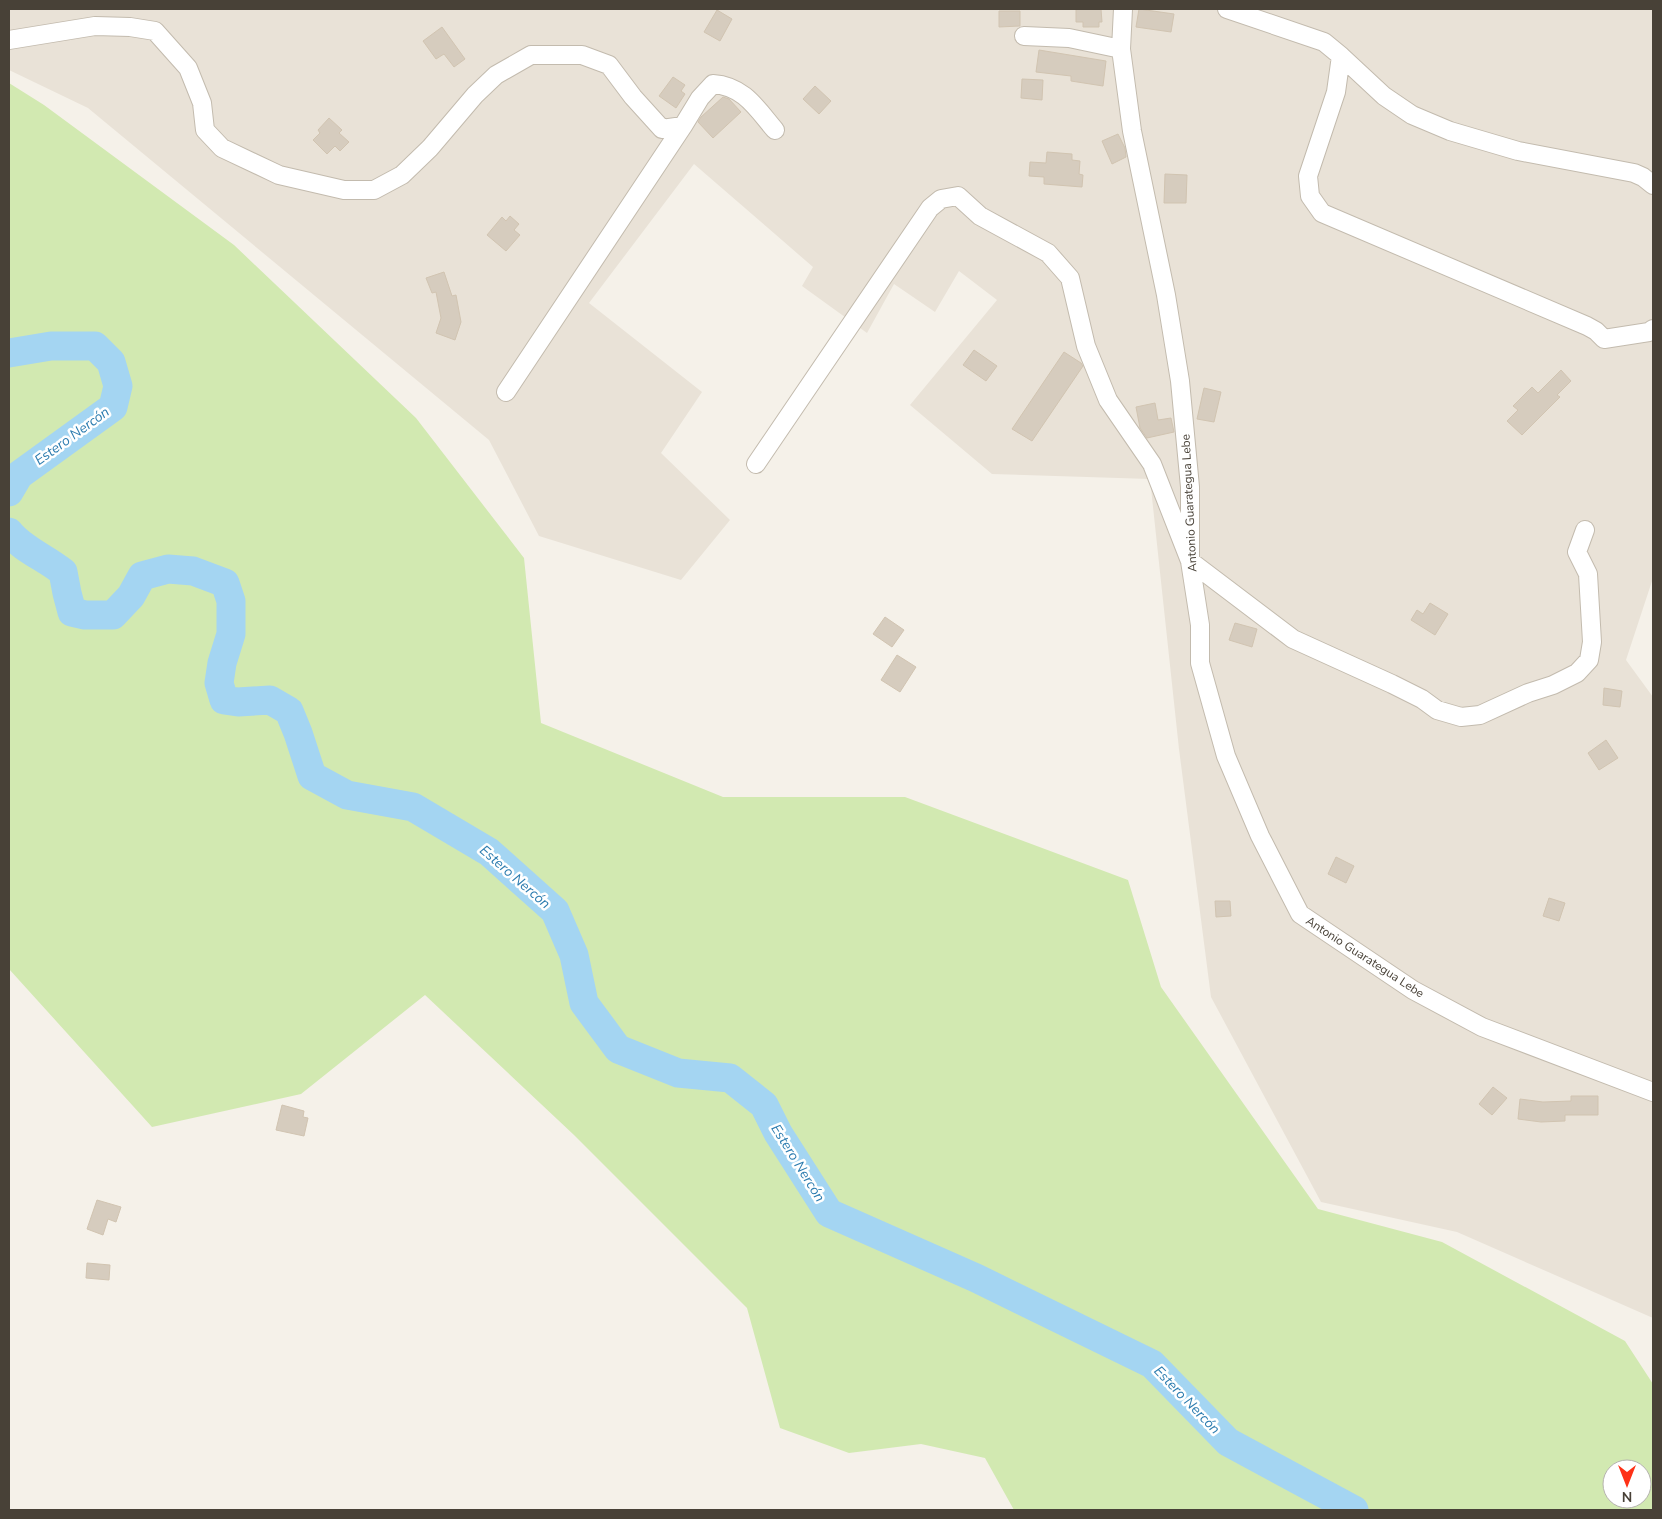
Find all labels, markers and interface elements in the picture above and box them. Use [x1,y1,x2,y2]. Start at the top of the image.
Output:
water label: Estero Nercón [31,402,113,470]
street label: Antonio Guarategua Lebe [1177,434,1201,572]
water label: Estero Nercón [476,841,555,913]
street label: Antonio Guarategua Lebe [1303,913,1427,1001]
water label: Estero Nercón [767,1121,829,1205]
water label: Estero Nercón [1150,1362,1224,1438]
north arrow [1602,1459,1652,1509]
text: N [1622,1487,1632,1506]

